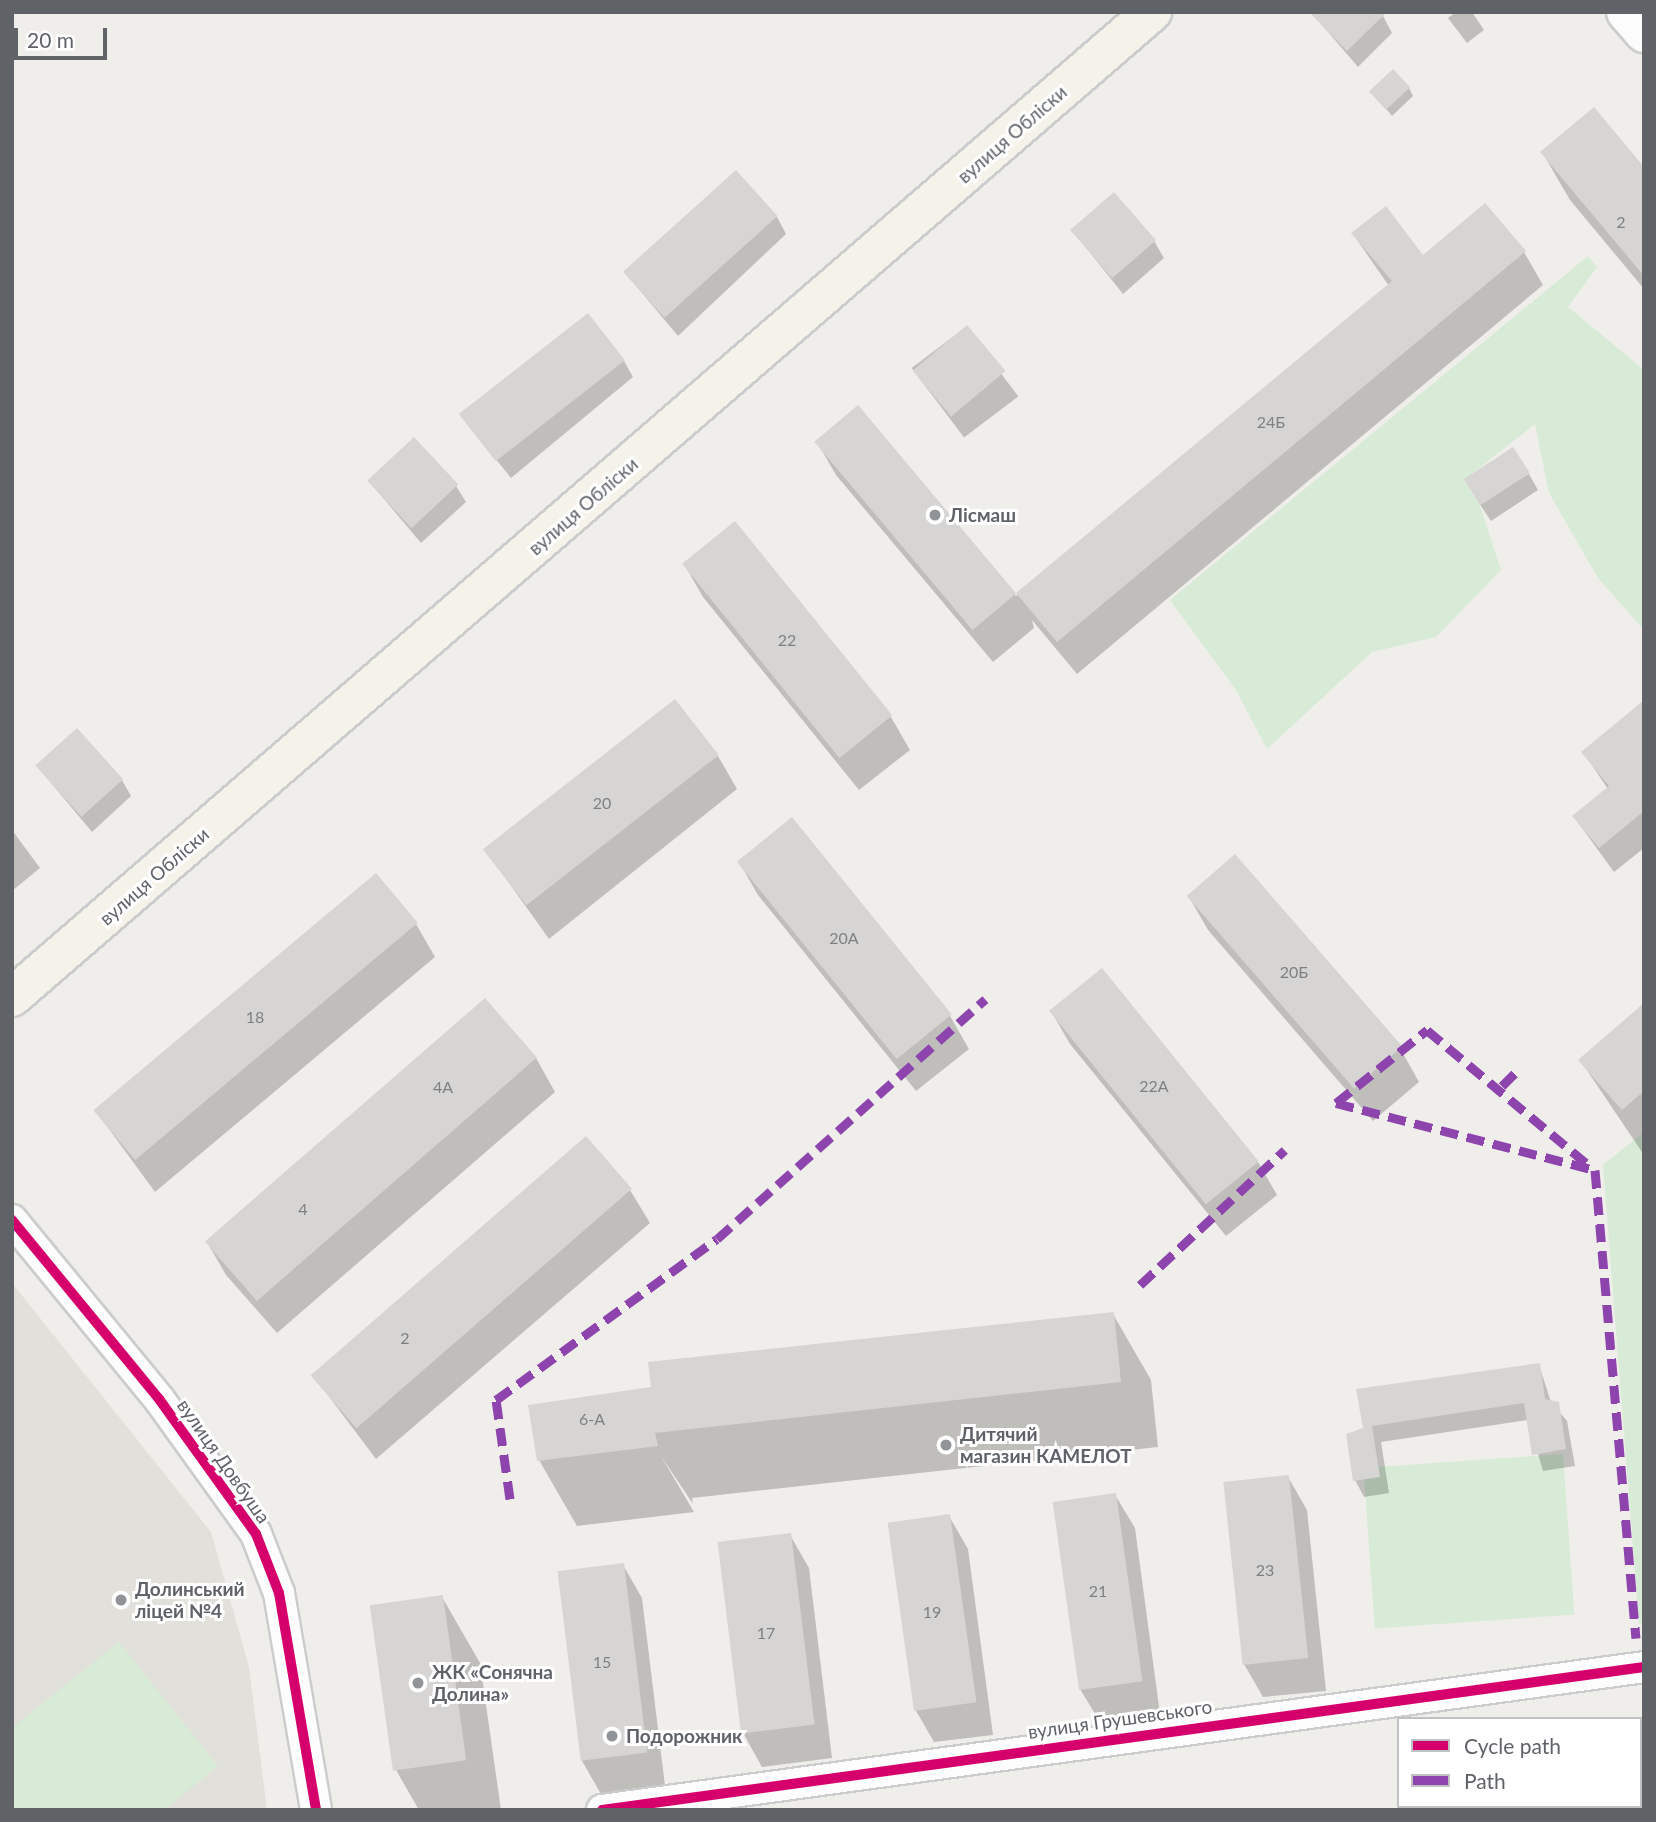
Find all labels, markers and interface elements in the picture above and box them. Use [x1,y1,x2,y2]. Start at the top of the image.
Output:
scale bar [18,14,110,58]
text: 20 m [27,27,74,52]
street label: вулиця Обліски [953,80,1071,188]
house number: 2 [1616,212,1626,232]
house number: 24Б [1257,412,1285,432]
street label: вулиця Обліски [524,452,642,560]
place label: Лісмаш [949,504,1016,526]
marker: Лісмаш [927,507,943,523]
house number: 22 [778,630,796,650]
house number: 20 [593,793,611,813]
street label: вулиця Обліски [95,822,213,930]
house number: 20А [829,928,859,948]
house number: 20Б [1280,962,1308,982]
house number: 18 [246,1007,264,1027]
house number: 22А [1139,1076,1169,1096]
house number: 4А [433,1077,453,1097]
house number: 4 [298,1199,308,1219]
house number: 2 [400,1328,410,1348]
street label: вулиця Довбуша [173,1395,275,1527]
house number: 6-А [579,1409,605,1429]
place label: Дитячий магазин КАМЕЛОТ [960,1423,1132,1467]
marker: Дитячий магазин КАМЕЛОТ [938,1437,954,1453]
house number: 23 [1256,1560,1274,1580]
place label: Долинський ліцей №4 [135,1578,245,1622]
house number: 21 [1089,1581,1107,1601]
marker: Долинський ліцей №4 [113,1592,129,1608]
house number: 19 [923,1602,941,1622]
house number: 17 [757,1623,775,1643]
house number: 15 [593,1652,611,1672]
place label: ЖК «Сонячна Долина» [432,1661,553,1705]
marker: ЖК «Сонячна Долина» [410,1675,426,1691]
street label: вулиця Грушевського [1026,1695,1214,1743]
legend [1397,1717,1642,1808]
place label: Подорожник [626,1725,742,1747]
marker: Подорожник [604,1728,620,1744]
text: Cycle path [1464,1733,1561,1758]
text: Path [1464,1768,1506,1793]

